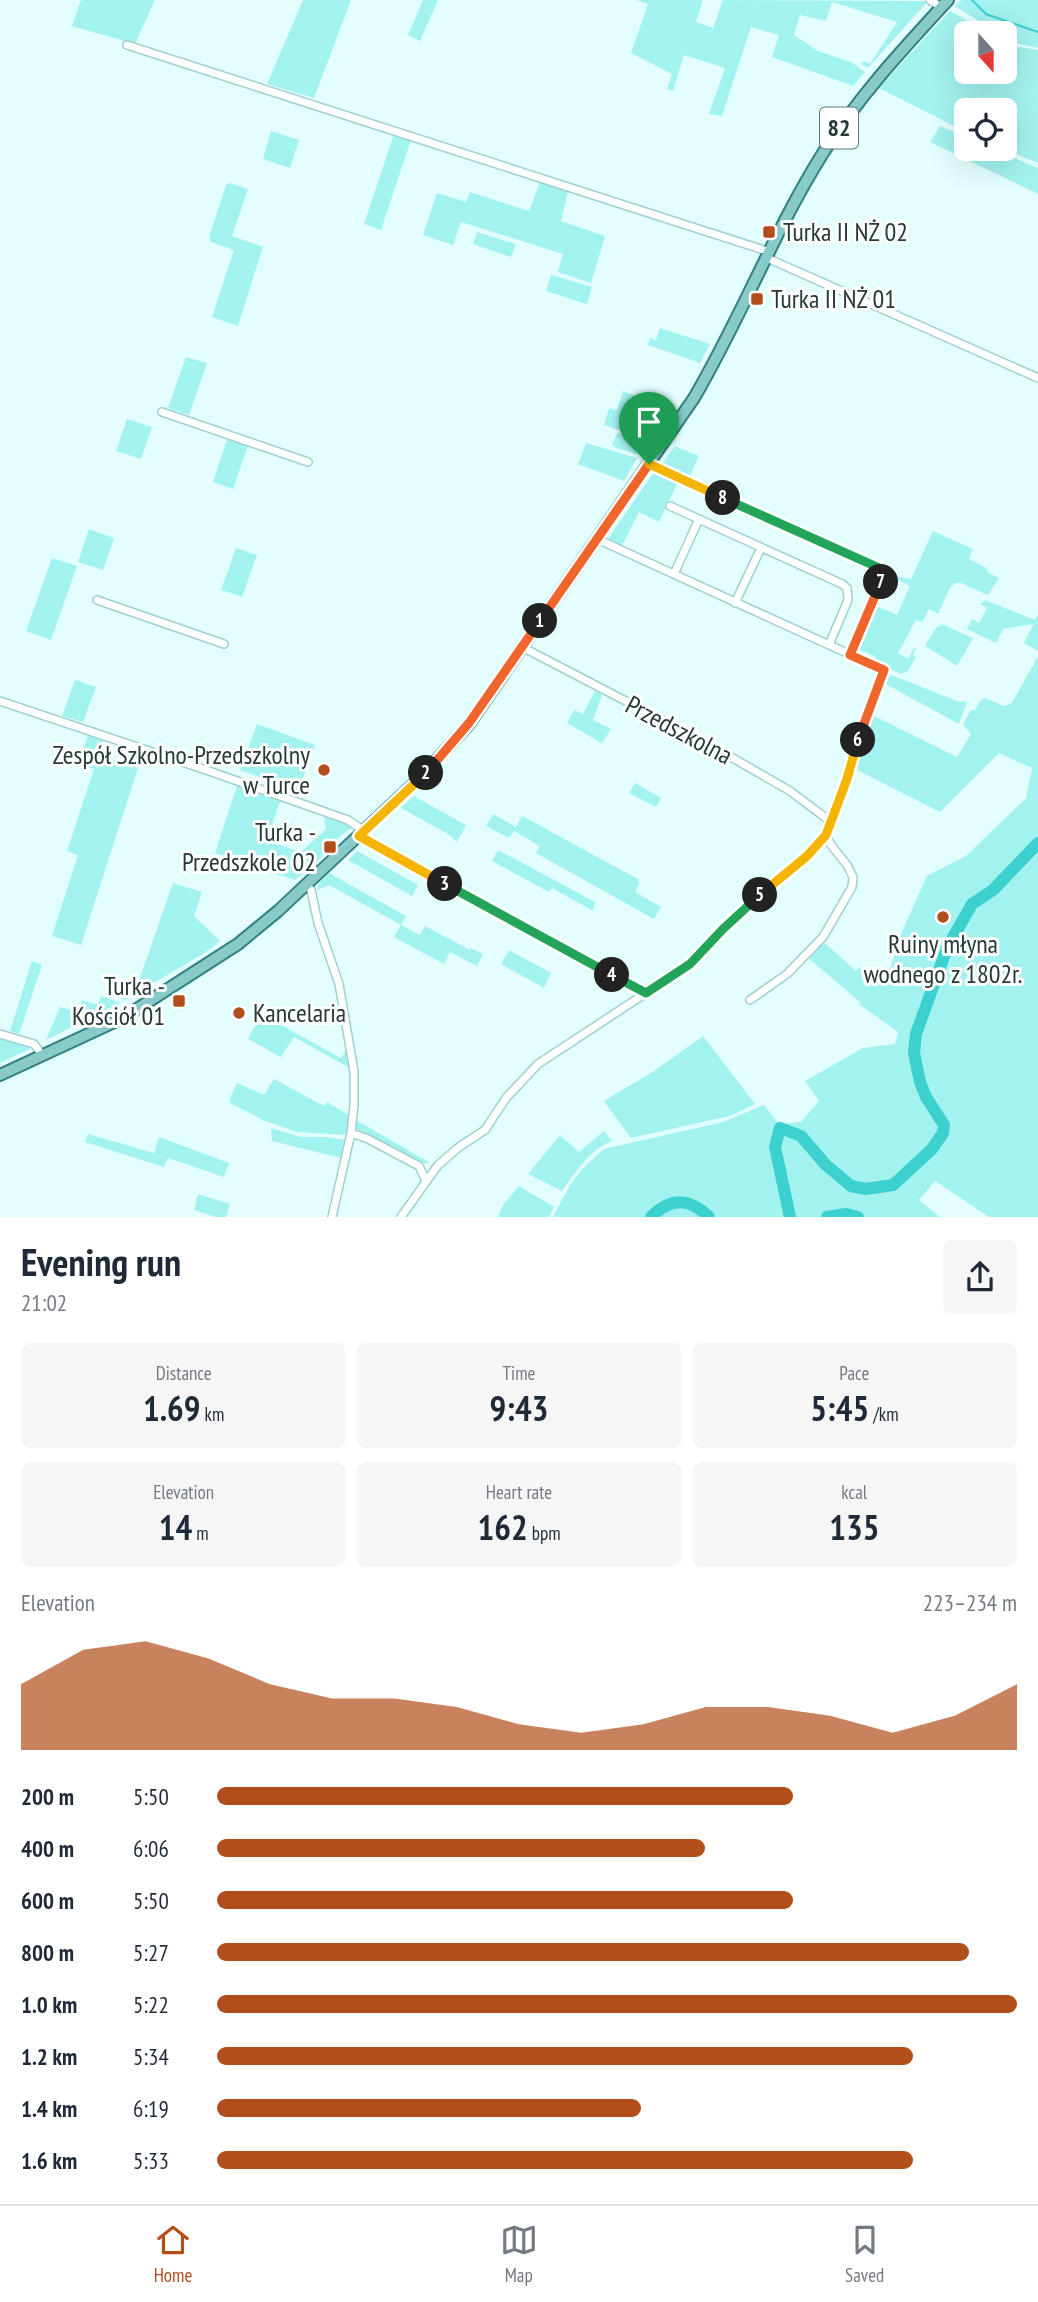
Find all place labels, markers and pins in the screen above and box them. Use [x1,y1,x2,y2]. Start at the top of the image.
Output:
place label: Turka II NŻ 02 [783,215,908,248]
marker: Turka II NŻ 02 [761,224,777,240]
place label: Turka II NŻ 01 [771,282,896,315]
marker: Turka II NŻ 01 [749,291,765,307]
pin [619,392,679,464]
pin: 8 [706,480,740,516]
pin: 7 [864,564,898,600]
pin: 1 [522,604,558,638]
pin: 6 [840,722,876,758]
place label: Zespół Szkolno-Przedszkolny w Turce [52,738,310,801]
pin: 2 [408,756,444,790]
marker: Zespół Szkolno-Przedszkolny w Turce [316,762,332,778]
place label: Turka - Przedszkole 02 [182,815,316,878]
marker: Turka - Przedszkole 02 [322,839,338,855]
pin: 3 [428,866,462,902]
pin: 5 [742,878,778,912]
marker: Ruiny młyna wodnego z 1802r. [935,909,951,925]
place label: Ruiny młyna wodnego z 1802r. [864,927,1022,990]
pin: 4 [594,958,630,992]
place label: Turka - Kościół 01 [72,969,165,1032]
marker: Turka - Kościół 01 [171,993,187,1009]
place label: Kancelaria [253,996,346,1029]
marker: Kancelaria [231,1005,247,1021]

